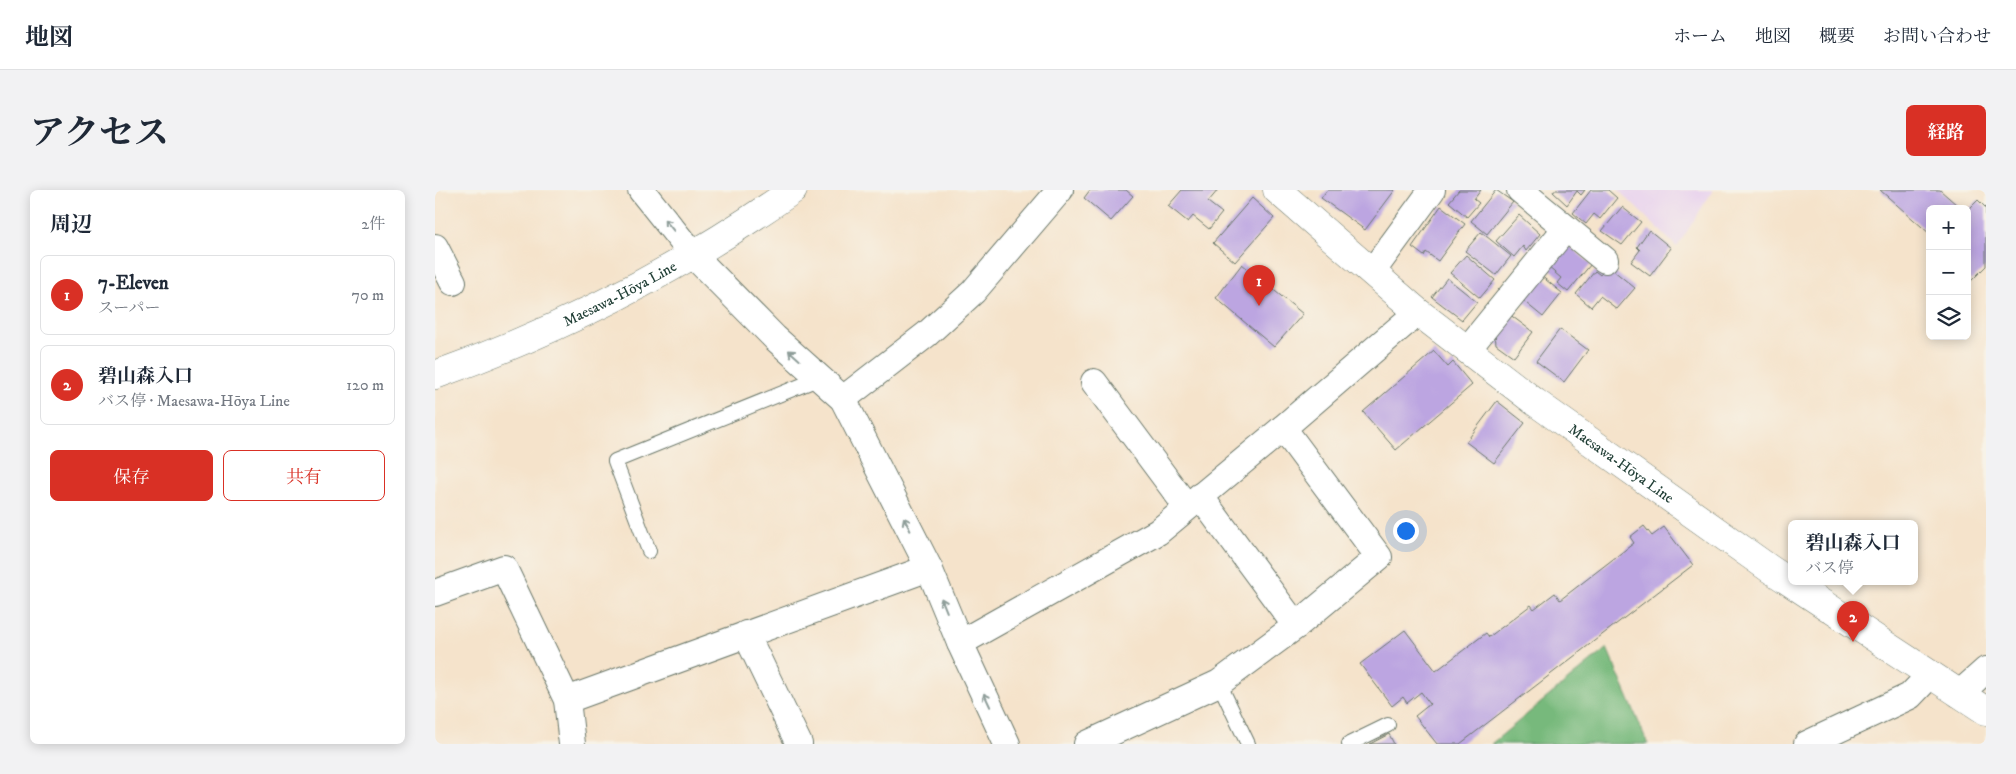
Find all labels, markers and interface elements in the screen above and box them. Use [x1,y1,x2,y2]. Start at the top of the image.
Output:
text: 地図 [25,23,73,53]
text: ホーム [1673,26,1727,48]
text: 地図 [1755,26,1791,48]
text: 概要 [1819,26,1855,48]
text: お問い合わせ [1883,26,1991,48]
button: 経路 [1906,105,1986,156]
text: アクセス [30,112,169,156]
map controls [1926,205,1971,340]
button: + [1926,205,1971,250]
text: 周辺 [50,212,92,238]
text: 2件 [361,214,385,234]
one-way arrow [664,219,675,232]
button: − [1926,250,1971,295]
street label: Maesawa-Hōya Line [560,257,680,331]
pin: 1 [1243,265,1275,306]
text: 7-Eleven [98,272,169,295]
text: 1 [64,285,70,305]
text: 70 m [352,285,384,305]
button: layers [1926,295,1971,340]
text: スーパー [98,298,160,318]
one-way arrow [787,349,800,361]
text: 碧山森入口 [98,365,193,388]
text: 2 [63,375,71,395]
text: 120 m [346,375,384,395]
text: バス停 · Maesawa-Hōya Line [98,391,290,411]
street label: Maesawa-Hōya Line [1565,419,1678,507]
button: 保存 [50,450,213,501]
button: 共有 [223,450,385,501]
one-way arrow [902,517,911,532]
your location [1393,518,1419,544]
popup [1788,520,1918,585]
text: 碧山森入口 [1805,532,1901,555]
text: バス停 [1805,558,1854,578]
one-way arrow [939,598,949,613]
pin: 2 [1837,601,1869,642]
one-way arrow [981,693,991,708]

